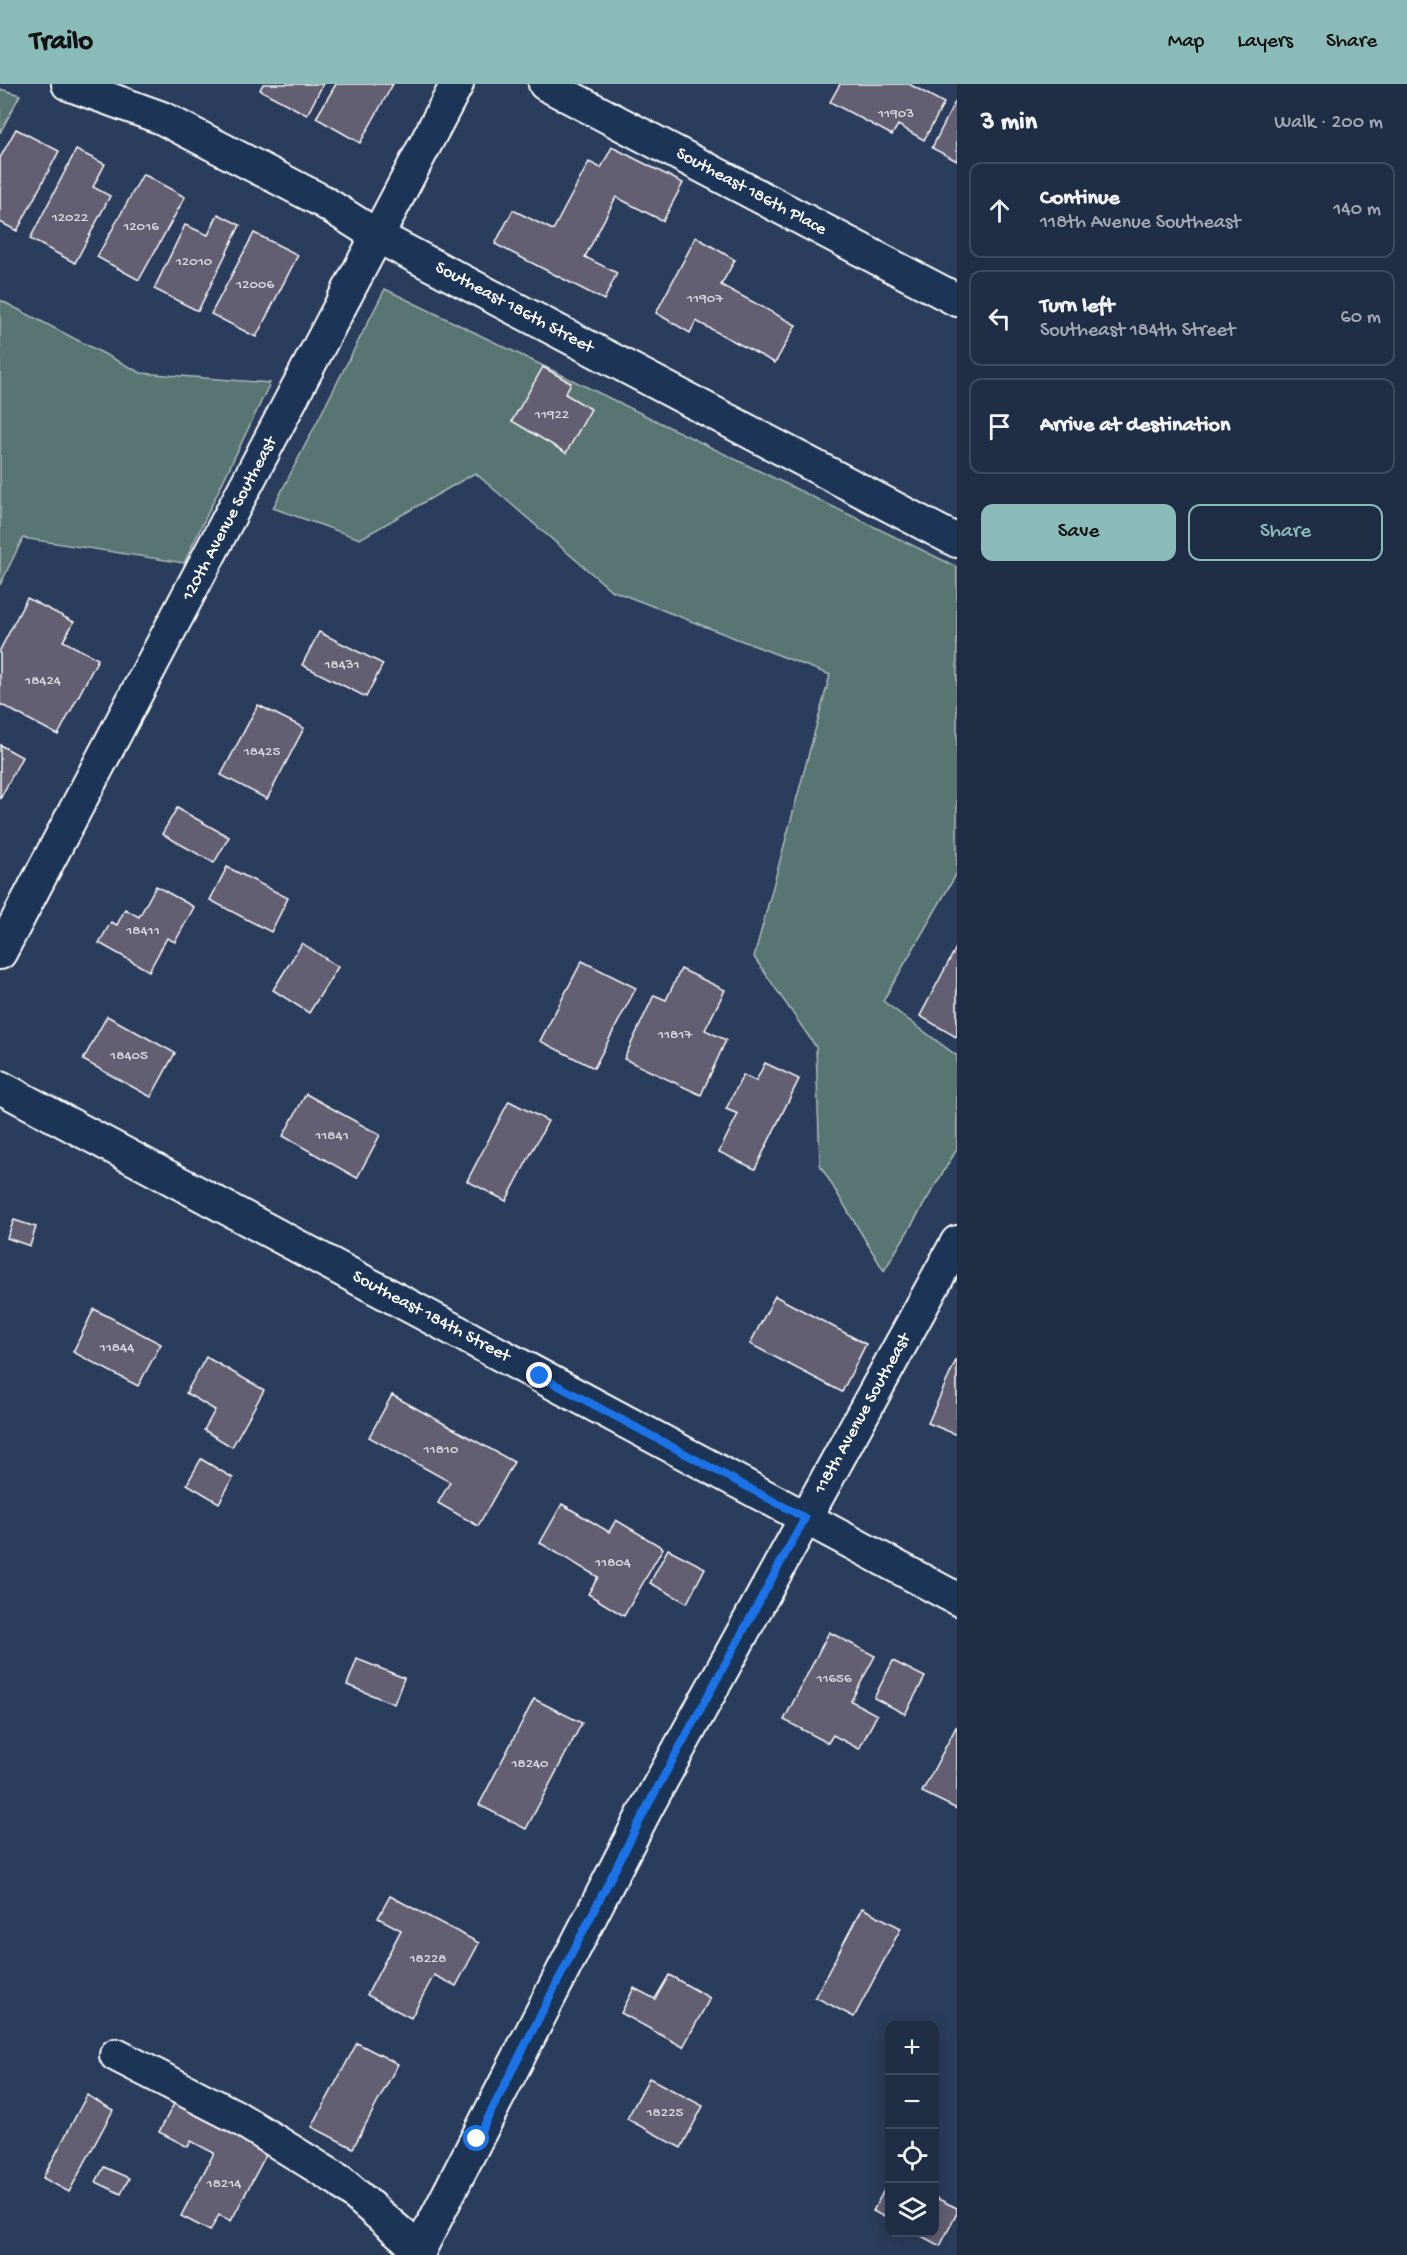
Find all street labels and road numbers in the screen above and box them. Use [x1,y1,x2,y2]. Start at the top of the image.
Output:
street label: Southeast 186th Place [672,143,830,241]
street label: Southeast 186th Street [431,257,598,359]
street label: 120th Avenue Southeast [177,432,283,605]
street label: Southeast 184th Street [349,1267,515,1368]
street label: 118th Avenue Southeast [810,1329,917,1499]

